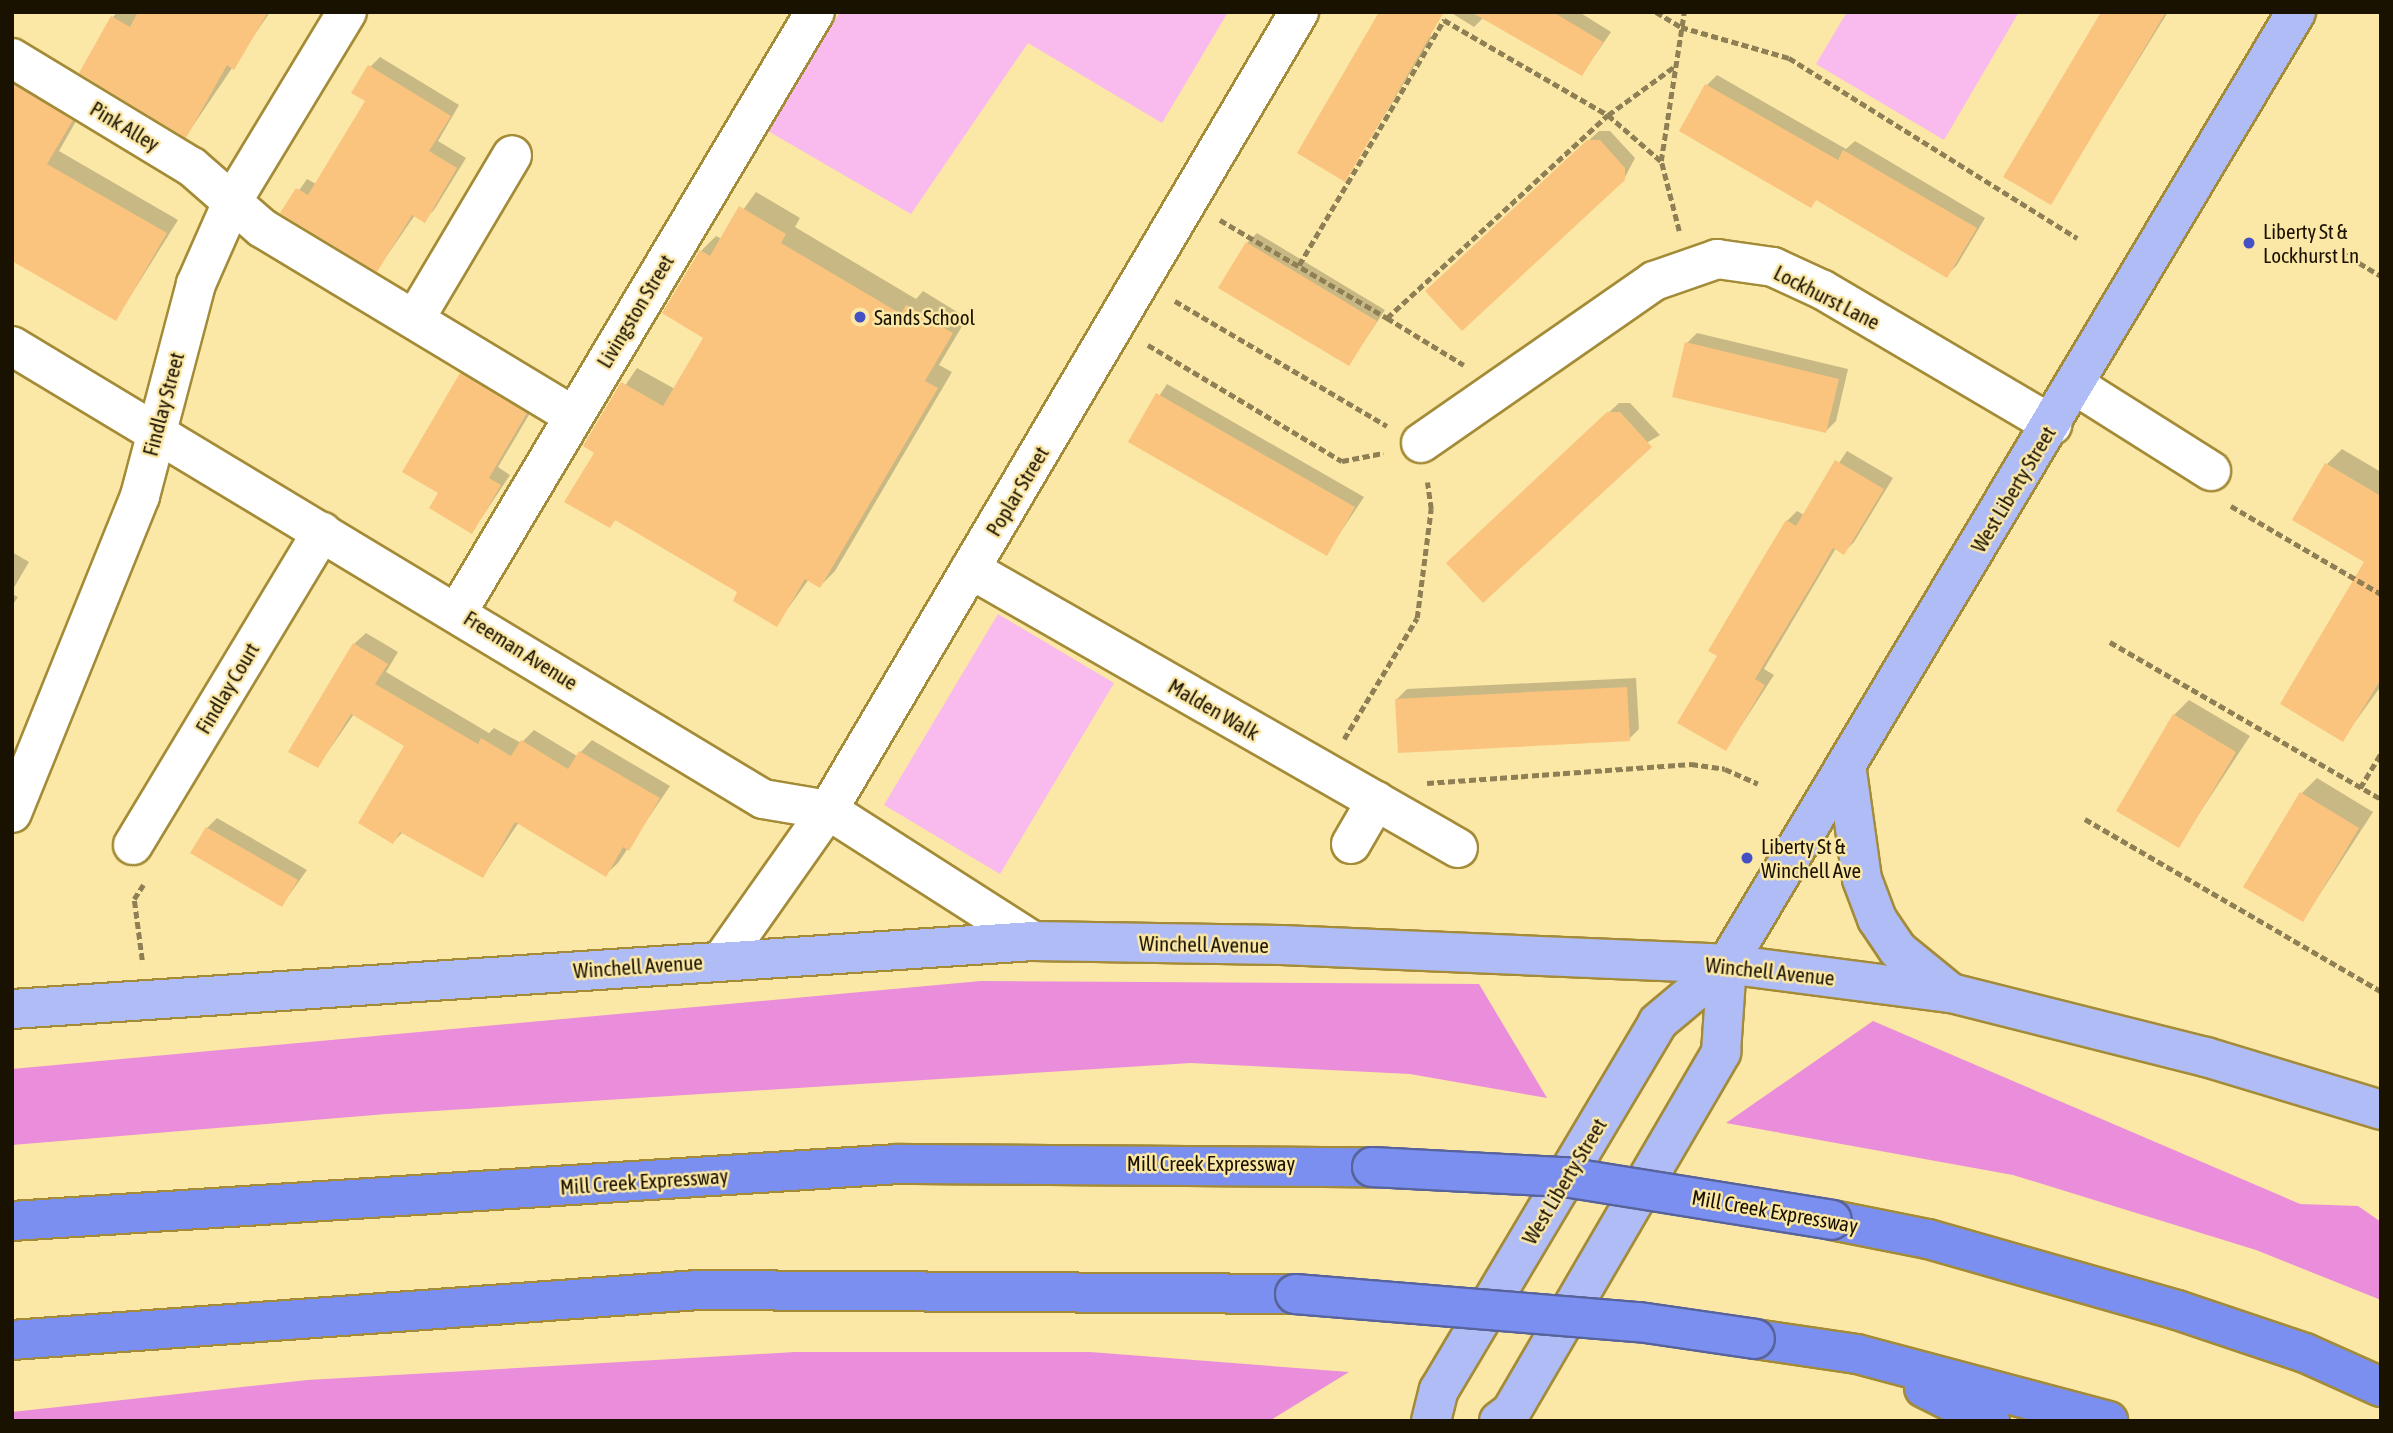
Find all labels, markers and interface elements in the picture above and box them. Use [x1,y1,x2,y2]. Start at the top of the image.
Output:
street label: Pink Alley [86,96,164,156]
place label: Liberty St & Lockhurst Ln [2263,218,2359,268]
marker: Liberty St & Lockhurst Ln [2241,235,2257,251]
street label: Livingston Street [591,250,679,372]
street label: Lockhurst Lane [1770,260,1884,334]
place label: Sands School [874,304,975,330]
marker: Sands School [852,309,868,325]
street label: Findlay Street [137,349,189,459]
street label: West Liberty Street [1965,421,2061,557]
street label: Poplar Street [980,441,1054,541]
street label: Freeman Avenue [460,605,582,695]
street label: Findlay Court [190,638,264,738]
street label: Malden Walk [1164,673,1264,745]
place label: Liberty St & Winchell Ave [1761,833,1861,883]
marker: Liberty St & Winchell Ave [1739,850,1755,866]
street label: Winchell Avenue [1139,930,1269,958]
street label: Winchell Avenue [572,949,704,983]
street label: Winchell Avenue [1704,952,1836,990]
street label: West Liberty Street [1516,1113,1612,1249]
street label: Mill Creek Expressway [1127,1150,1295,1176]
street label: Mill Creek Expressway [559,1163,729,1199]
street label: Mill Creek Expressway [1690,1184,1860,1238]

